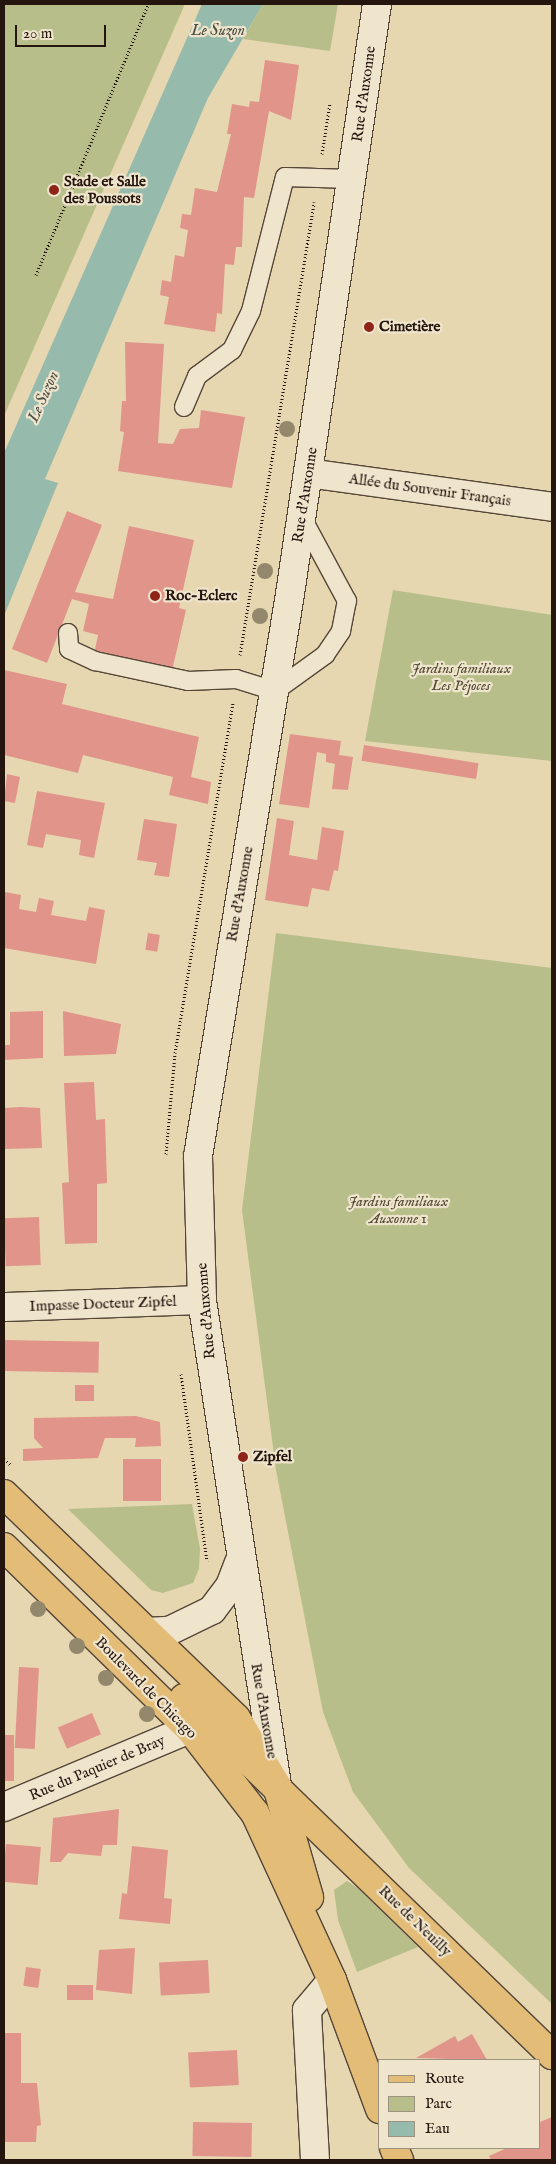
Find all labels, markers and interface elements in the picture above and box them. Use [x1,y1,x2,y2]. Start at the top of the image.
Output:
scale bar [18,15,109,47]
water label: Le Suzon [191,21,245,41]
text: 20 m [23,24,52,43]
street label: Rue d'Auxonne [348,45,380,143]
place label: Stade et Salle des Poussots [64,172,146,207]
marker: Stade et Salle des Poussots [48,184,60,196]
place label: Cimetière [379,318,440,336]
marker: Cimetière [363,321,375,333]
water label: Le Suzon [24,368,64,426]
street label: Rue d'Auxonne [289,446,321,544]
street label: Allée du Souvenir Français [348,470,512,510]
place label: Roc-Eclerc [165,587,238,605]
marker: Roc-Eclerc [149,590,161,602]
park label: Jardins familiaux Les Péjoces [411,659,511,694]
street label: Rue d'Auxonne [223,845,257,943]
park label: Jardins familiaux Auxonne 1 [348,1192,448,1227]
street label: Rue d'Auxonne [193,1262,219,1360]
street label: Impasse Docteur Zipfel [29,1292,177,1316]
place label: Zipfel [253,1448,292,1466]
marker: Zipfel [237,1451,249,1463]
street label: Boulevard de Chicago [91,1633,201,1743]
street label: Rue d'Auxonne [247,1662,281,1760]
street label: Rue du Paquier de Bray [27,1731,167,1805]
street label: Rue de Neuilly [375,1882,455,1960]
legend [378,2059,541,2149]
text: Route [425,2069,464,2088]
text: Parc [425,2094,452,2113]
text: Eau [425,2119,450,2138]

